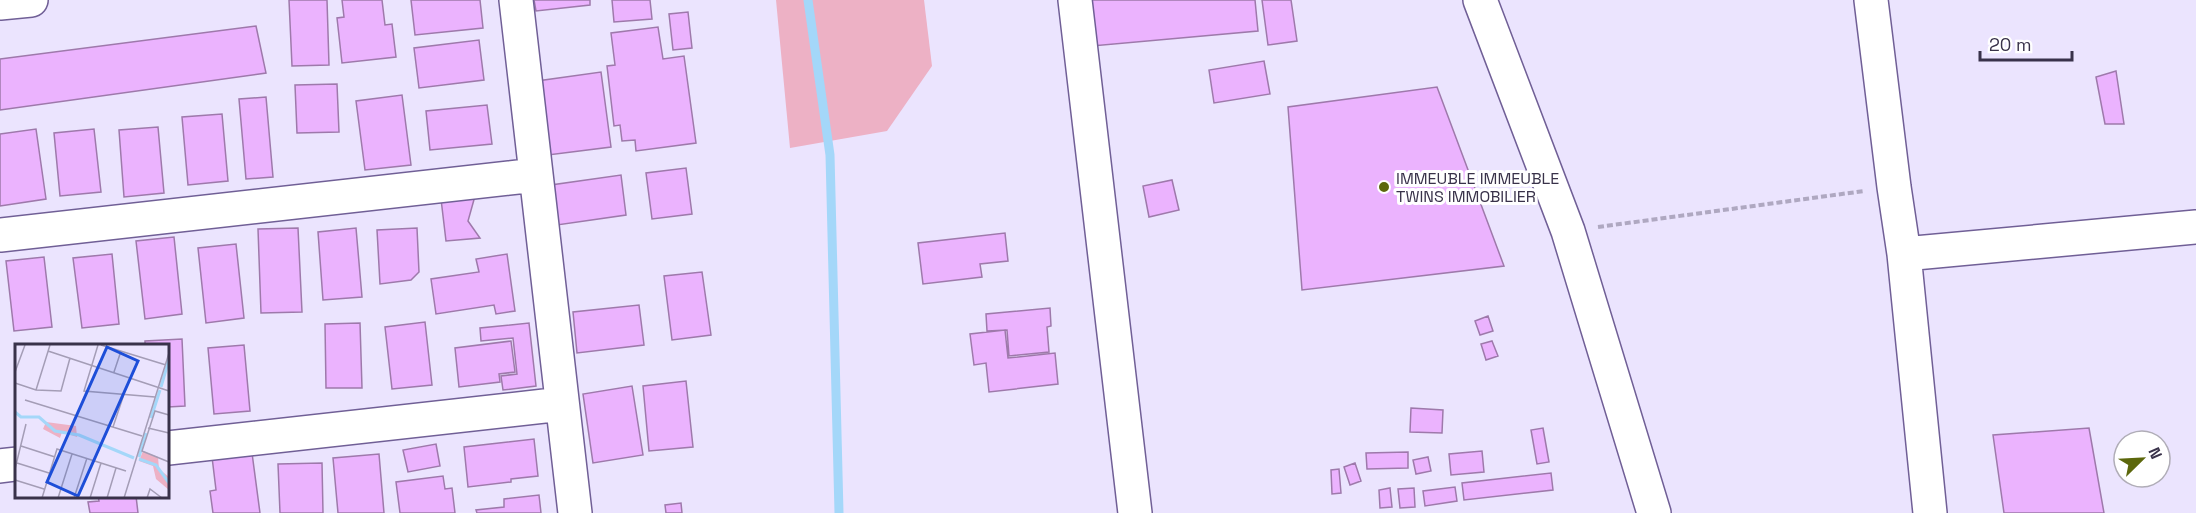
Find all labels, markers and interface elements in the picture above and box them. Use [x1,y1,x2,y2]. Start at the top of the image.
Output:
scale bar [1980,24,2072,62]
text: 20 m [1989,33,2032,56]
place label: IMMEUBLE IMMEUBLE TWINS IMMOBILIER [1396,168,1559,207]
marker: IMMEUBLE IMMEUBLE TWINS IMMOBILIER [1377,180,1391,194]
inset map [15,344,170,498]
north arrow [2112,429,2172,489]
text: N [2143,444,2167,462]

